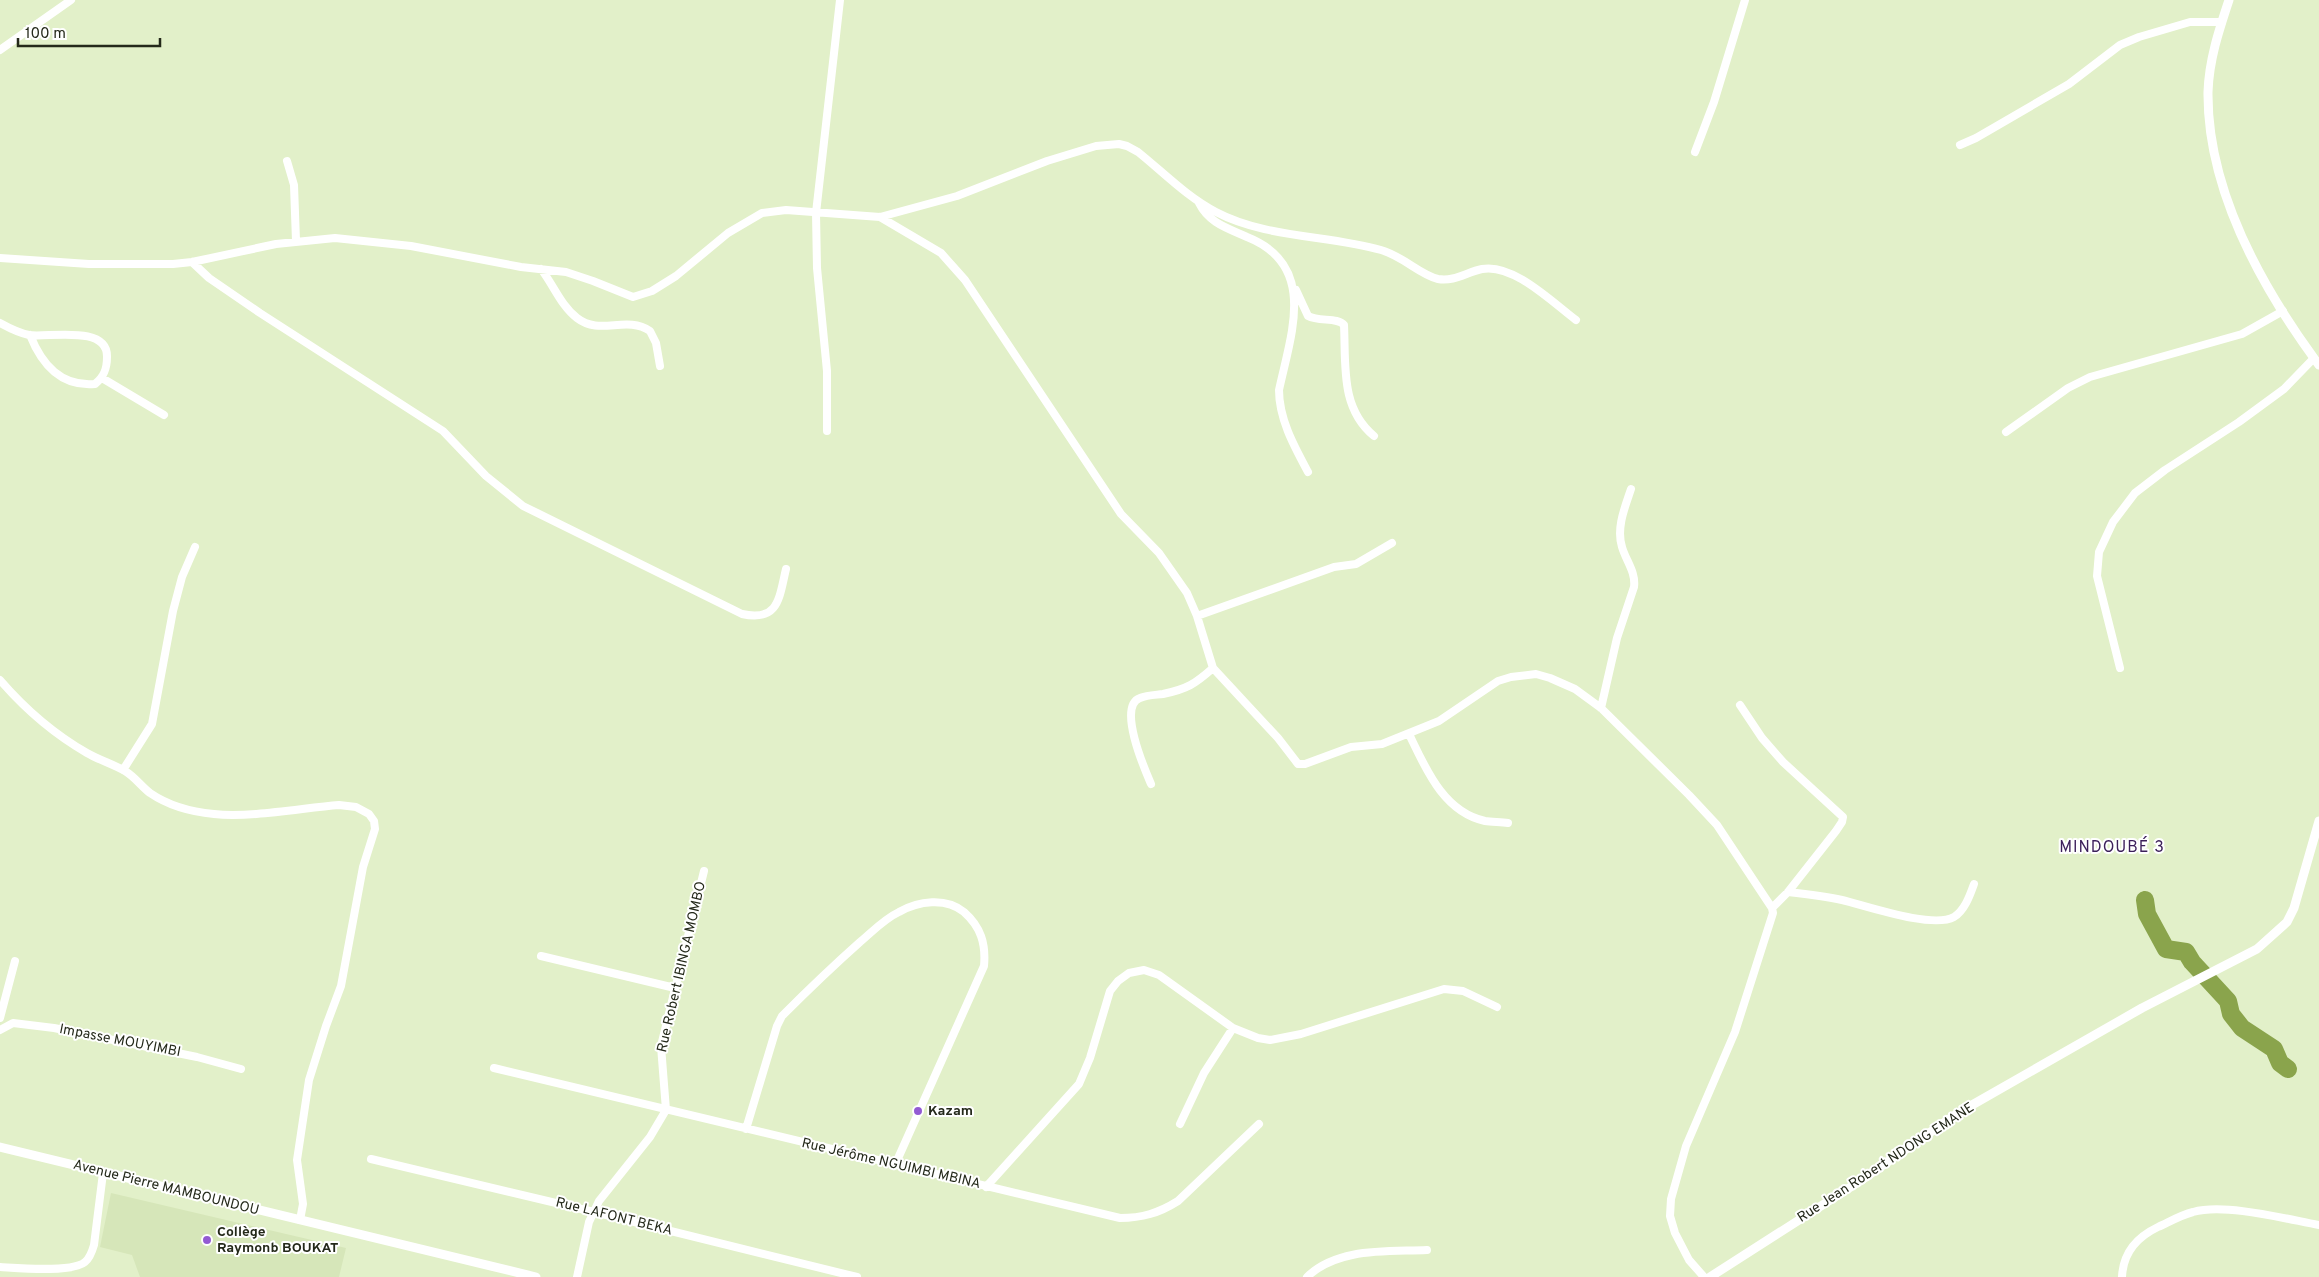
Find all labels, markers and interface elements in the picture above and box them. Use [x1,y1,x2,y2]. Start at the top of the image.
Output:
scale bar [18,15,160,47]
text: 100 m [25,25,66,44]
district label: MINDOUBÉ 3 [2059,836,2165,858]
street label: Rue Robert IBINGA MOMBO [654,880,710,1054]
street label: Impasse MOUYIMBI [58,1021,182,1061]
street label: Rue Jean Robert NDONG EMANE [1794,1099,1978,1227]
place label: Kazam [928,1103,973,1120]
marker: Kazam [912,1105,924,1117]
street label: Rue Jérôme NGUIMBI MBINA [800,1135,982,1193]
street label: Avenue Pierre MAMBOUNDOU [71,1157,261,1219]
street label: Rue LAFONT BEKA [554,1194,674,1240]
place label: Collège Raymonb BOUKAT [217,1224,339,1257]
marker: Collège Raymonb BOUKAT [201,1234,213,1246]

